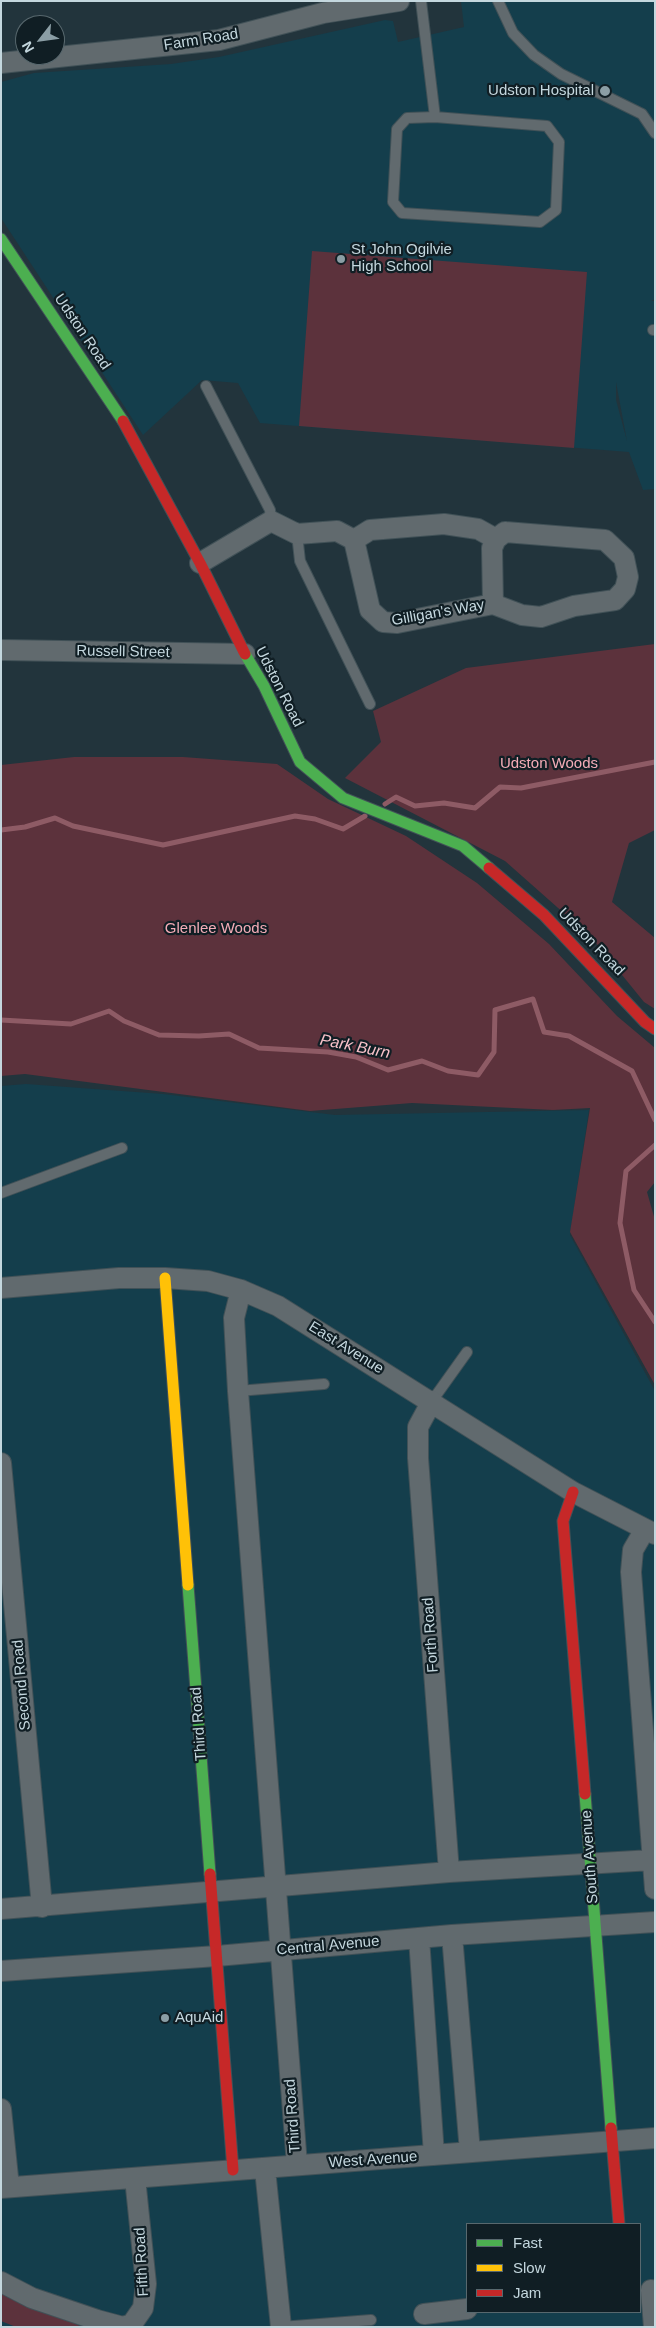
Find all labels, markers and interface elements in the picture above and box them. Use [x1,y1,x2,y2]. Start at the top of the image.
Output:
north arrow [15,15,65,65]
street label: Farm Road [163,25,239,55]
text: N [18,39,37,55]
place label: Udston Hospital [488,82,594,100]
marker: Udston Hospital [598,84,612,98]
place label: St John Ogilvie High School [351,241,452,276]
marker: St John Ogilvie High School [335,253,347,265]
street label: Udston Road [50,291,114,373]
street label: Gilligan's Way [390,596,486,630]
street label: Russell Street [76,642,170,662]
street label: Udston Road [251,644,307,730]
park label: Udston Woods [500,755,598,773]
street label: Udston Road [554,904,628,980]
park label: Glenlee Woods [165,920,267,938]
water label: Park Burn [318,1031,392,1063]
street label: East Avenue [305,1318,387,1378]
street label: Forth Road [419,1597,443,1673]
street label: Second Road [9,1639,35,1731]
street label: Third Road [187,1686,211,1762]
street label: South Avenue [578,1810,602,1904]
street label: Central Avenue [276,1933,380,1959]
place label: AquAid [175,2009,223,2027]
marker: AquAid [159,2012,171,2024]
street label: Third Road [281,2078,305,2154]
street label: West Avenue [328,2148,418,2172]
legend [466,2223,641,2313]
street label: Fifth Road [131,2227,153,2297]
text: Fast [513,2234,542,2251]
text: Slow [513,2259,546,2276]
text: Jam [513,2284,541,2301]

